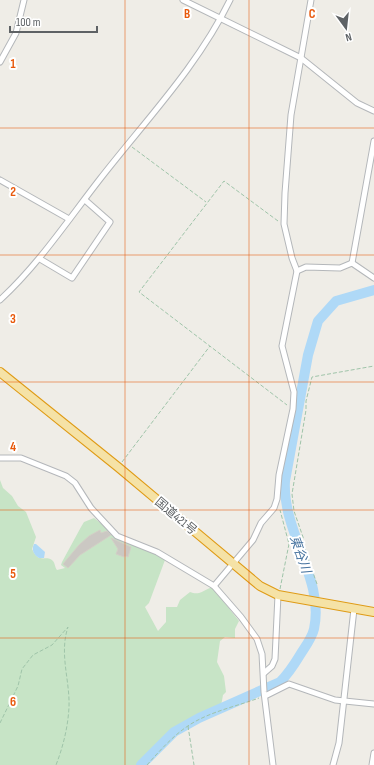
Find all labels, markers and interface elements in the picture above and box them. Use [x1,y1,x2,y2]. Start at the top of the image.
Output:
text: B [184,6,190,22]
text: C [309,6,316,22]
scale bar [10,8,97,34]
north arrow [326,8,366,48]
text: 100 m [16,15,41,30]
text: N [344,30,353,44]
text: 1 [10,56,16,72]
text: 2 [10,184,16,200]
text: 3 [10,311,16,327]
text: 4 [10,439,16,455]
street label: 国道421号 [152,494,200,538]
water label: 東谷川 [286,533,315,577]
text: 5 [10,566,16,582]
text: 6 [10,694,16,710]

